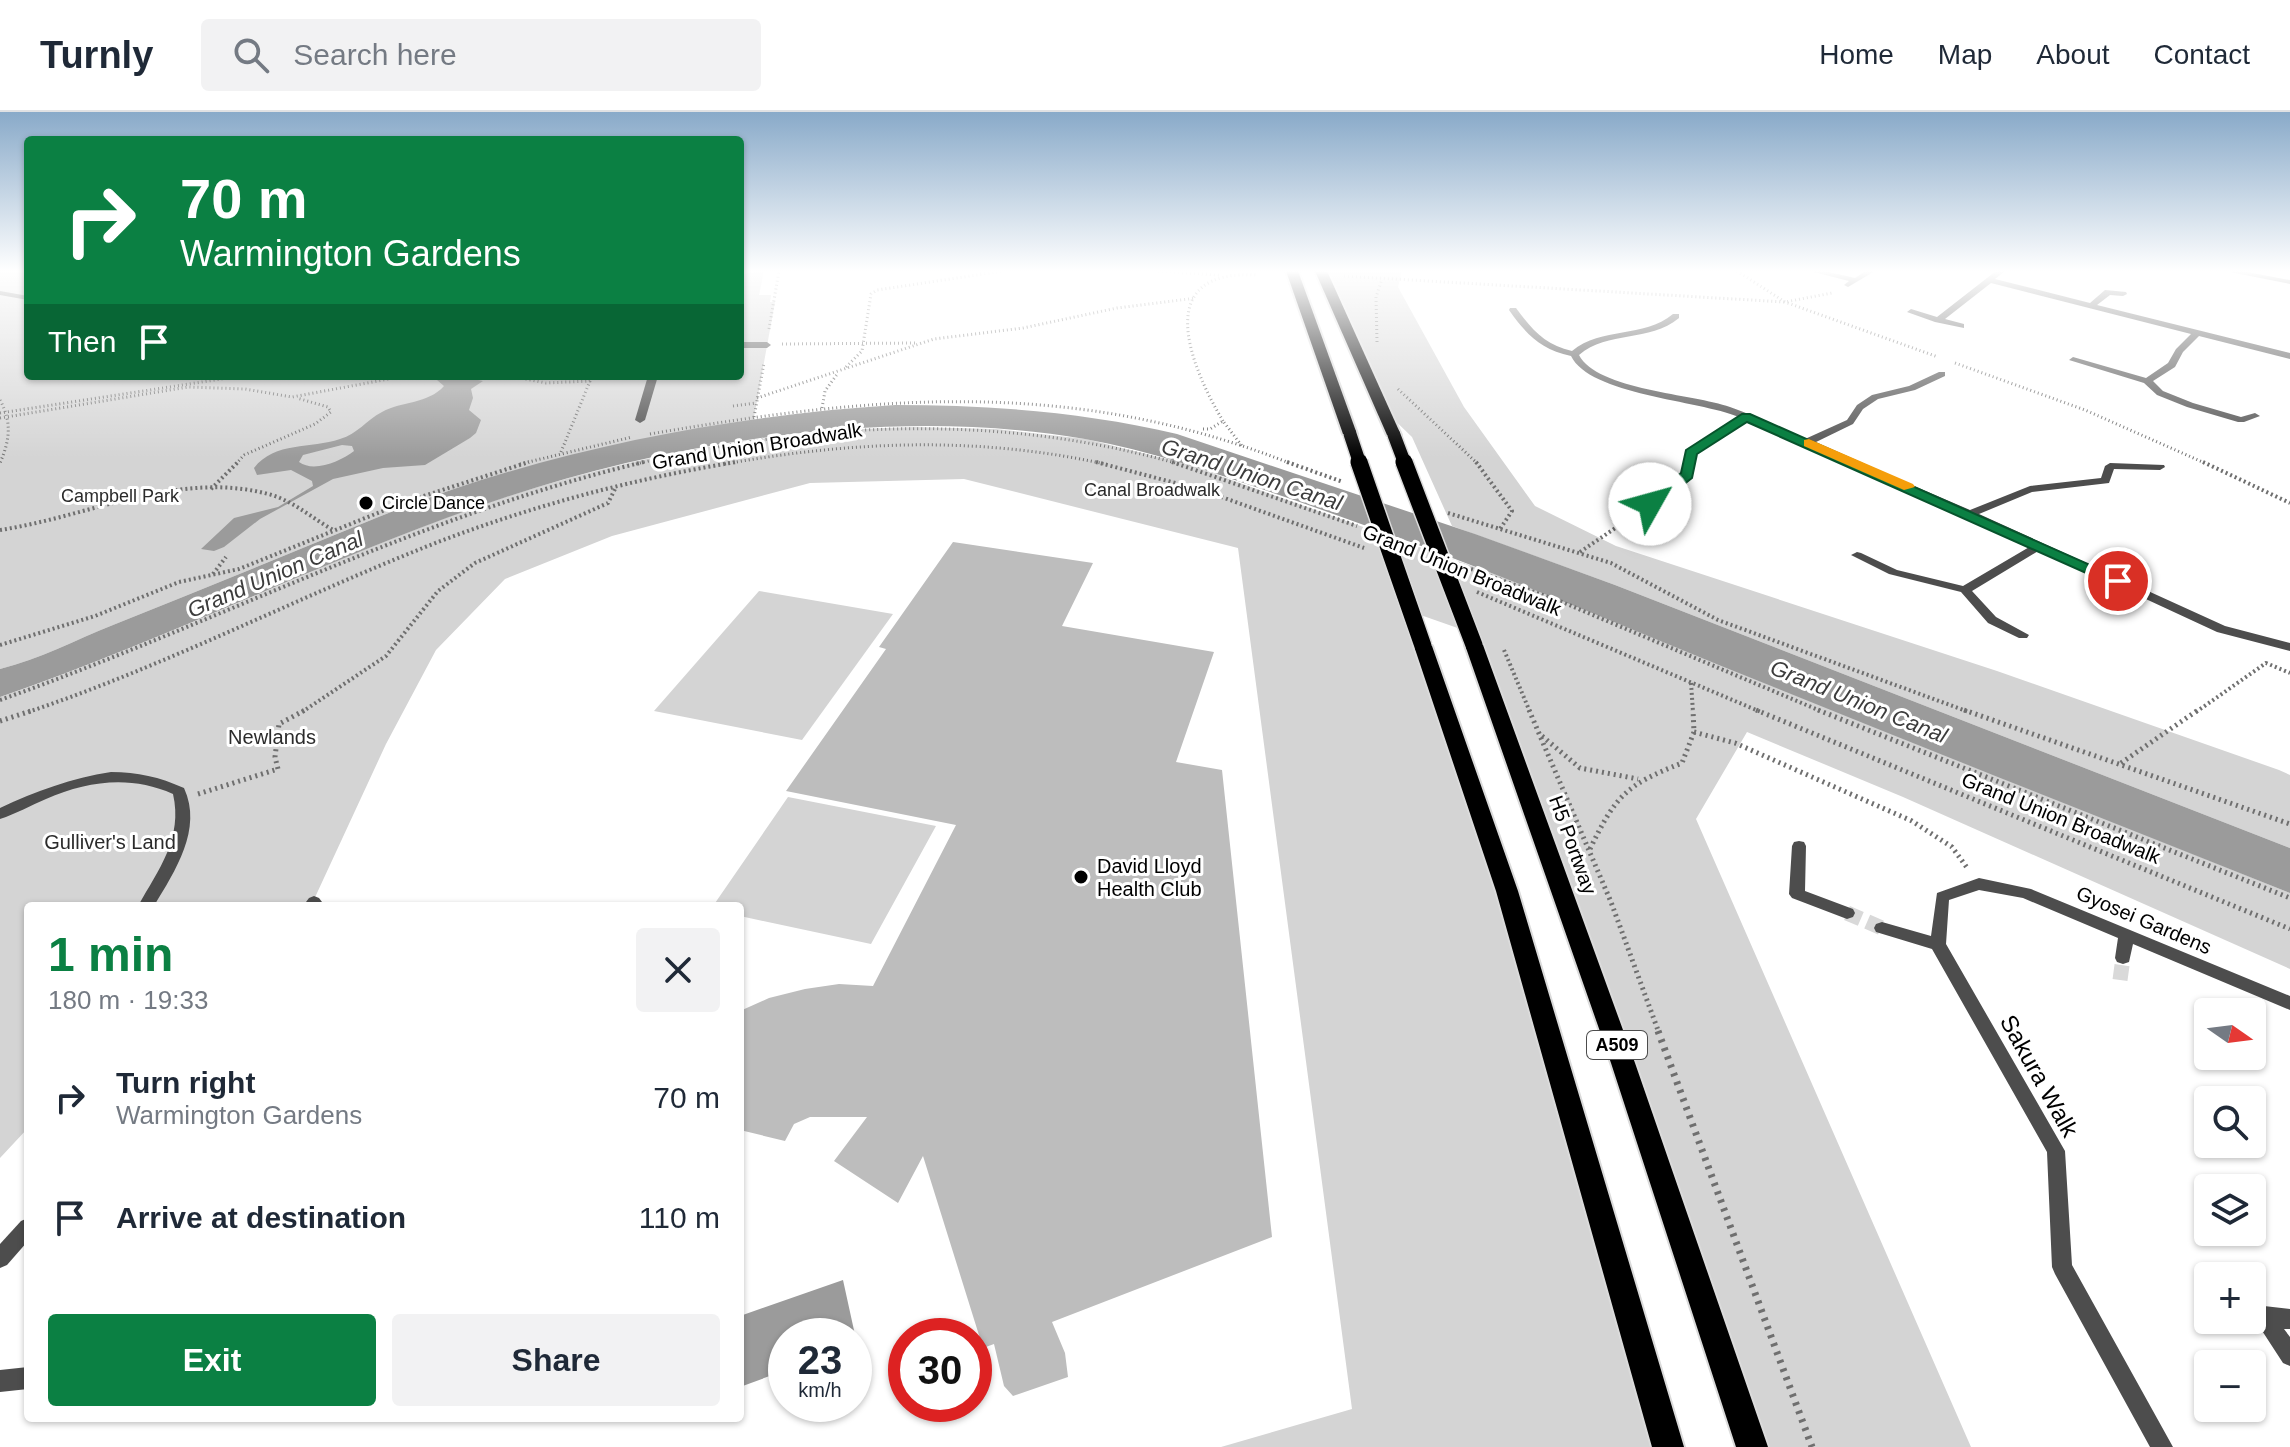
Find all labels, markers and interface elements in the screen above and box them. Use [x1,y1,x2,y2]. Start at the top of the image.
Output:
search box [201,19,761,91]
icon: search [229,33,273,77]
text: Turnly [40,34,153,76]
text: Search here [293,38,457,71]
text: Home [1819,39,1894,70]
text: Map [1938,39,1992,70]
text: About [2036,39,2110,70]
text: Contact [2154,39,2250,70]
text: 70 m [180,167,308,230]
icon: right [48,168,152,272]
text: Warmington Gardens [180,233,521,274]
icon: arrive [132,320,176,364]
text: Then [48,325,116,358]
street label: Grand Union Broadwalk [650,418,865,473]
water label: Grand Union Canal [1158,433,1346,516]
position arrow [1608,462,1692,546]
park label: Canal Broadwalk [1084,480,1221,500]
park label: Campbell Park [61,486,180,506]
place label: Circle Dance [382,493,485,513]
marker: Circle Dance [357,494,375,512]
street label: Grand Union Broadwalk [1359,520,1565,620]
water label: Grand Union Canal [184,526,368,623]
pin [2084,547,2152,615]
icon: arrive [2096,559,2140,603]
water label: Grand Union Canal [1767,655,1952,749]
park label: Newlands [228,726,316,748]
street label: Grand Union Broadwalk [1958,768,2164,868]
street label: H5 Portway [1545,793,1601,897]
park label: Gulliver's Land [44,831,176,853]
place label: David Lloyd Health Club [1097,855,1202,900]
marker: David Lloyd Health Club [1072,868,1090,886]
street label: Gyosei Gardens [2073,882,2215,958]
text: 1 min [48,928,173,981]
button: close [636,928,720,1012]
text: 180 m · 19:33 [48,985,208,1015]
north arrow [2194,998,2266,1070]
map controls [2194,998,2266,1422]
street label: Sakura Walk [1995,1010,2084,1142]
road number: A509 [1587,1031,1647,1059]
text: Turn right [116,1066,255,1099]
icon: right [48,1076,92,1120]
text: 70 m [653,1081,720,1114]
button: search [2194,1086,2266,1158]
text: Warmington Gardens [116,1100,362,1130]
button: layers [2194,1174,2266,1246]
icon: arrive [48,1196,92,1240]
text: Arrive at destination [116,1201,406,1234]
text: 110 m [639,1201,720,1234]
button: + [2194,1262,2266,1334]
button: Exit [48,1314,376,1406]
button: Share [392,1314,720,1406]
speed limit sign: 30 [888,1318,992,1422]
text: 23 [798,1338,842,1382]
button: − [2194,1350,2266,1422]
text: km/h [798,1379,842,1401]

